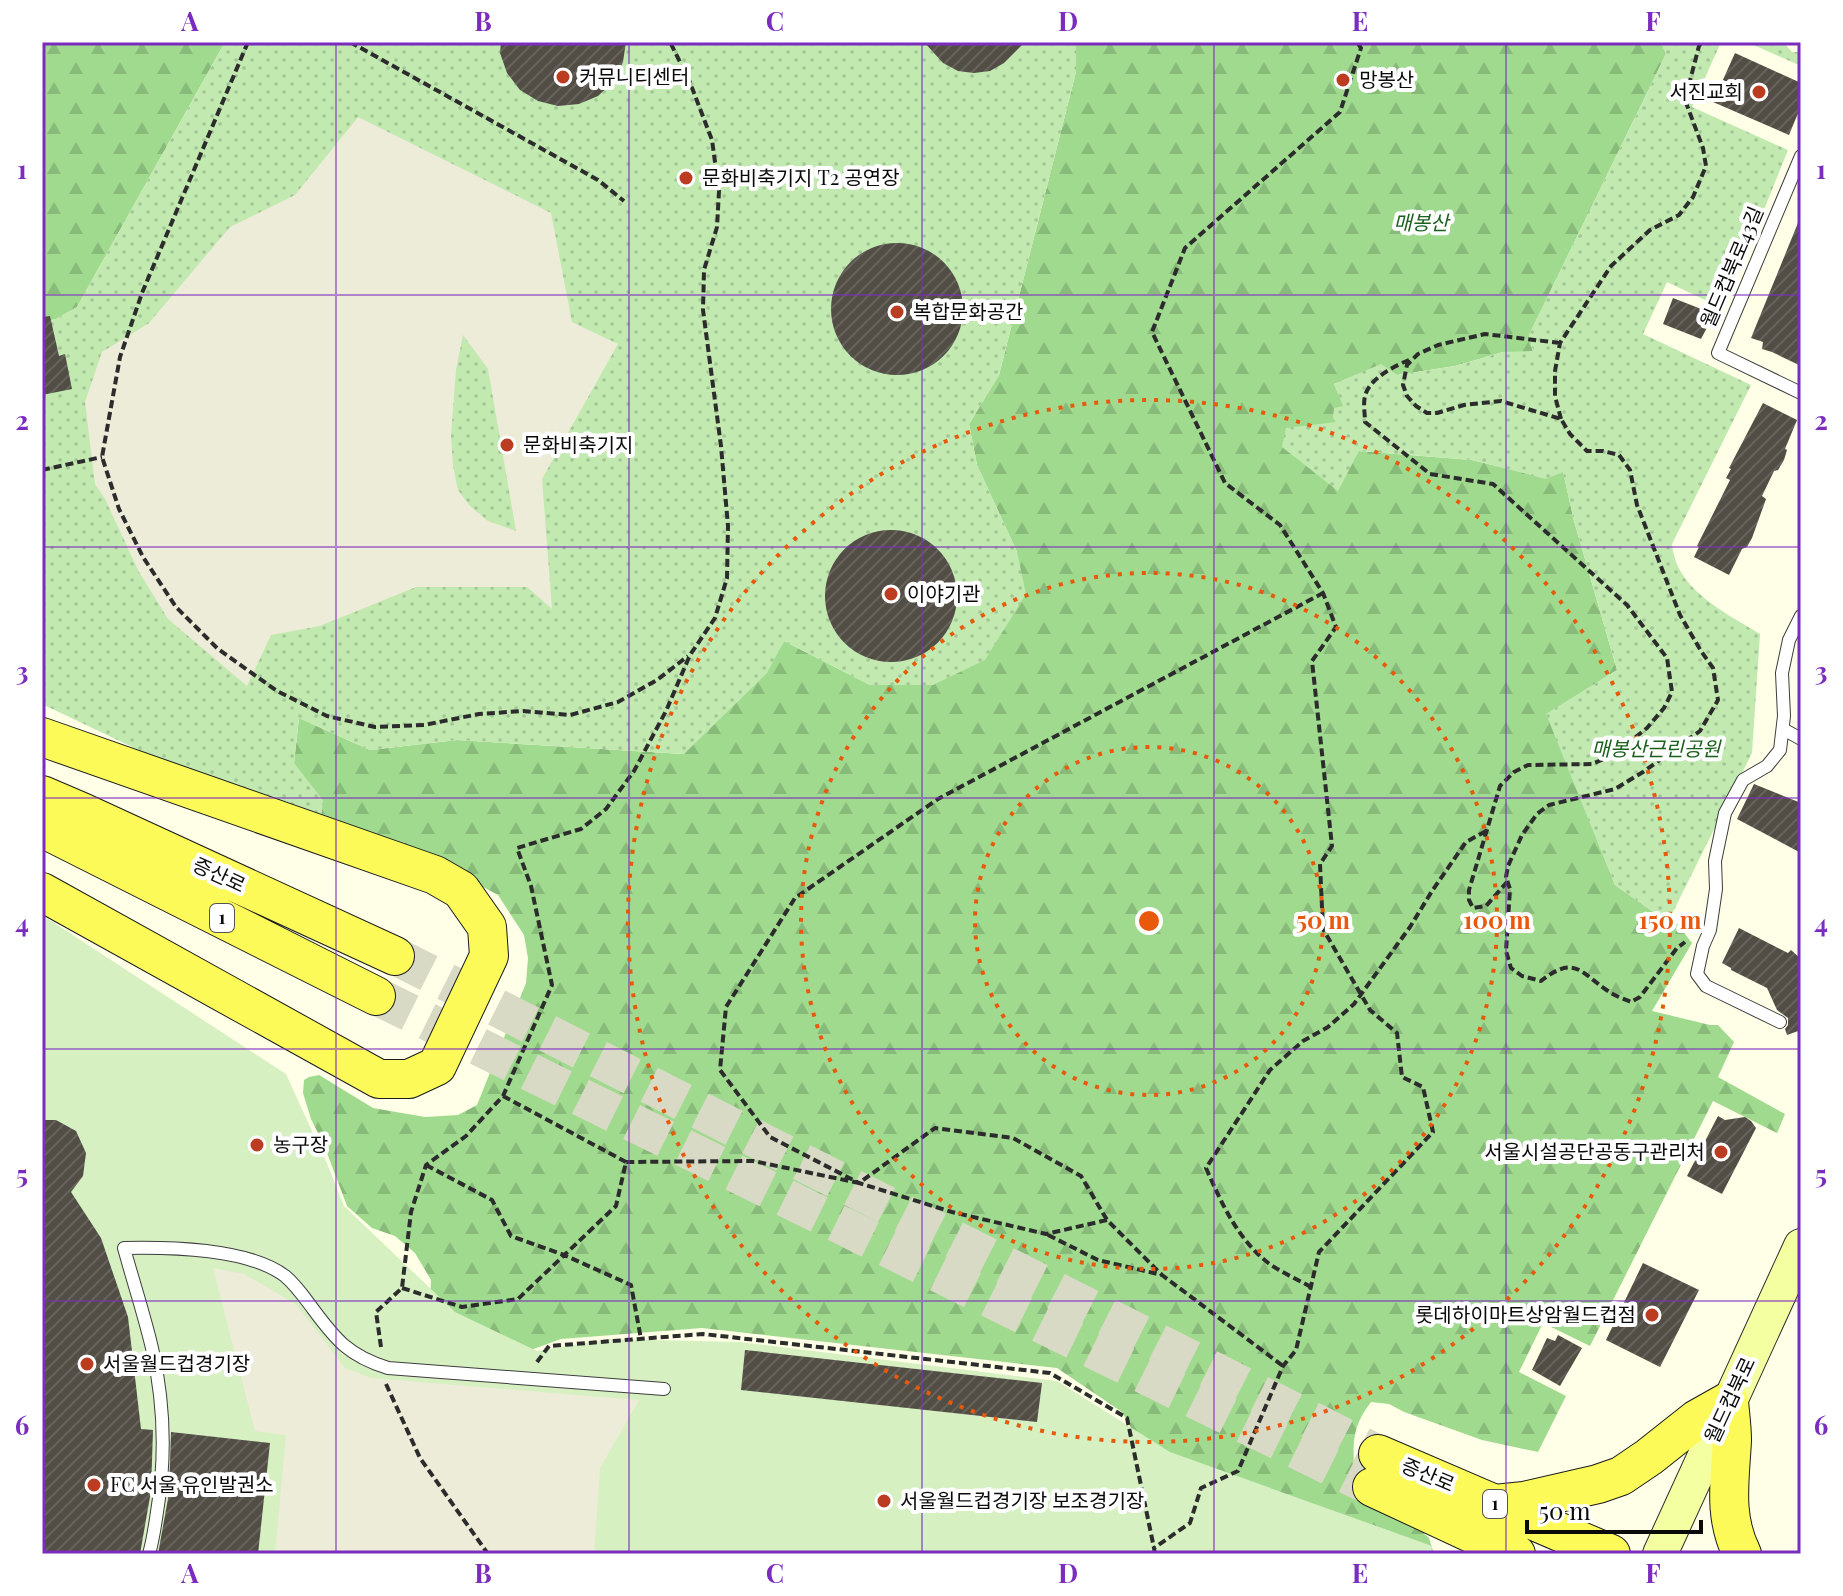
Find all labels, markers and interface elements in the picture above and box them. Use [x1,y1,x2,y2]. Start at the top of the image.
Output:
text: A [180,3,199,38]
text: B [474,3,492,38]
text: C [766,3,784,38]
text: D [1058,3,1078,38]
text: E [1352,3,1368,38]
text: F [1645,3,1661,38]
place label: 커뮤니티센터 [579,62,689,89]
place label: 망봉산 [1359,65,1414,92]
marker: 커뮤니티센터 [554,68,572,86]
marker: 망봉산 [1334,71,1352,89]
place label: 서진교회 [1669,77,1743,104]
marker: 서진교회 [1750,83,1768,101]
text: 1 [17,151,27,186]
text: 1 [1816,151,1826,186]
place label: 문화비축기지 T2 공연장 [702,163,900,190]
marker: 문화비축기지 T2 공연장 [677,169,695,187]
street label: 월드컵북로43길 [1693,202,1768,331]
park label: 매봉산 [1393,208,1451,235]
place label: 복합문화공간 [913,297,1023,324]
marker: 복합문화공간 [888,303,906,321]
text: 2 [15,402,29,437]
text: 2 [1814,402,1828,437]
place label: 문화비축기지 [523,430,633,457]
marker: 문화비축기지 [498,436,516,454]
place label: 이야기관 [907,579,981,606]
marker: 이야기관 [882,585,900,603]
text: 3 [16,653,28,688]
text: 3 [1815,653,1827,688]
park label: 매봉산근린공원 [1592,734,1722,761]
street label: 증산로 [189,850,250,898]
text: 50 m [1296,903,1350,935]
text: 100 m [1463,903,1531,935]
text: 150 m [1639,903,1702,935]
road number: 1 [210,904,234,932]
text: 4 [15,905,29,940]
text: 4 [1814,905,1828,940]
centre of rings [1135,907,1163,935]
place label: 농구장 [273,1130,328,1157]
marker: 농구장 [248,1136,266,1154]
place label: 서울시설공단공동구관리처 [1484,1137,1705,1164]
marker: 서울시설공단공동구관리처 [1712,1143,1730,1161]
text: 5 [16,1156,28,1191]
text: 5 [1815,1156,1827,1191]
place label: 롯데하이마트상암월드컵점 [1415,1300,1636,1327]
marker: 롯데하이마트상암월드컵점 [1643,1306,1661,1324]
place label: 서울월드컵경기장 [103,1349,250,1376]
street label: 월드컵북로 [1697,1352,1760,1447]
marker: 서울월드컵경기장 [78,1355,96,1373]
text: 6 [15,1407,29,1442]
text: 6 [1814,1407,1828,1442]
street label: 증산로 [1398,1450,1459,1497]
place label: FC 서울 유인발권소 [110,1470,274,1497]
marker: FC 서울 유인발권소 [85,1476,103,1494]
scale bar [1527,1484,1701,1534]
place label: 서울월드컵경기장 보조경기장 [900,1486,1144,1513]
road number: 1 [1483,1490,1507,1518]
marker: 서울월드컵경기장 보조경기장 [875,1492,893,1510]
text: 50 m [1539,1494,1591,1526]
text: A [180,1555,199,1590]
text: B [474,1555,492,1590]
text: C [766,1555,784,1590]
text: D [1058,1555,1078,1590]
text: E [1352,1555,1368,1590]
text: F [1645,1555,1661,1590]

